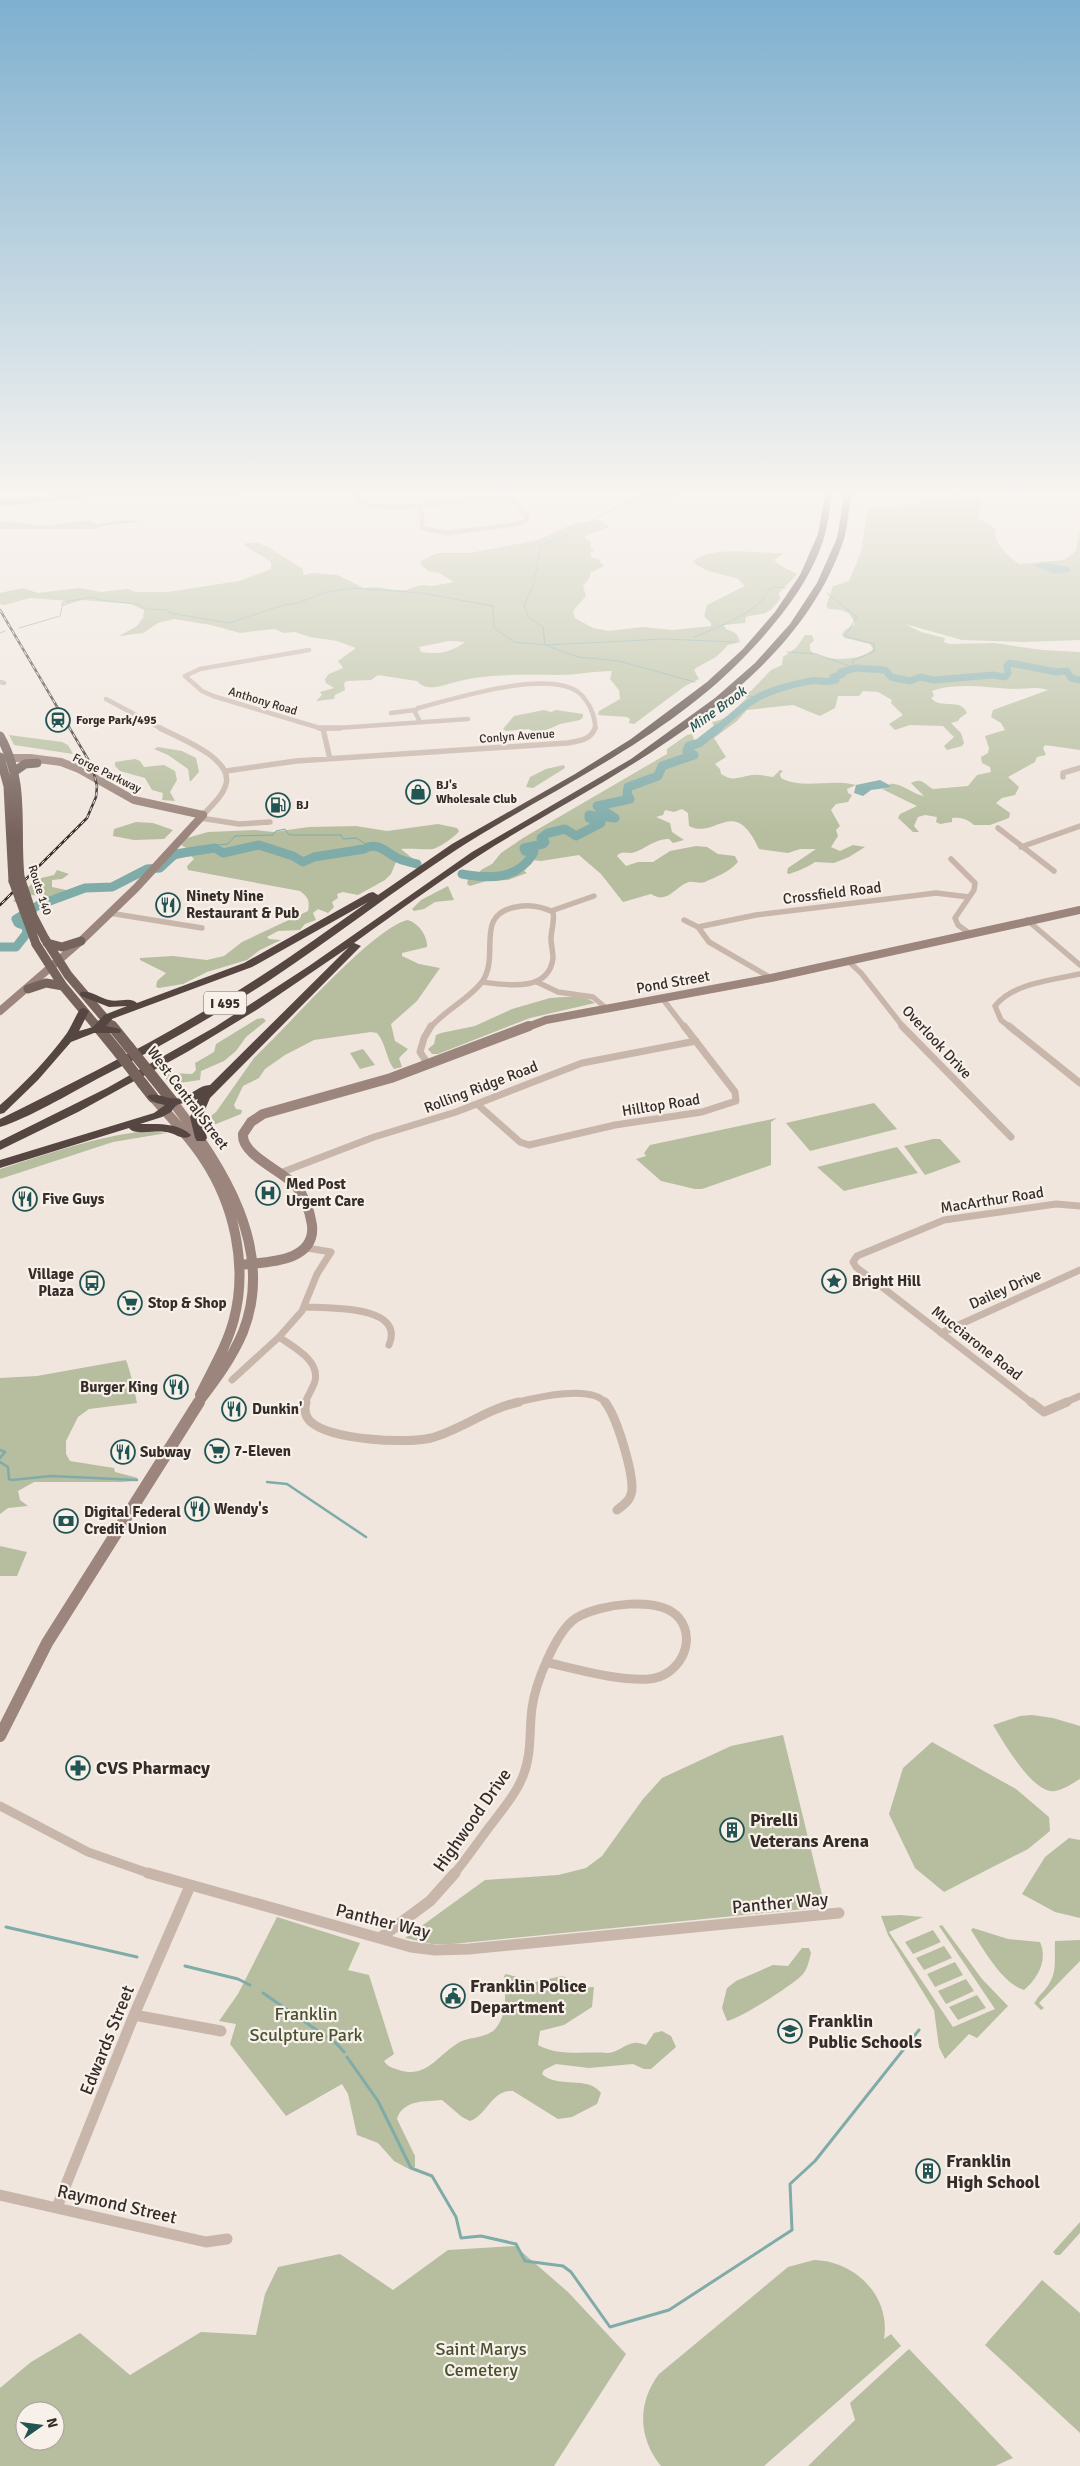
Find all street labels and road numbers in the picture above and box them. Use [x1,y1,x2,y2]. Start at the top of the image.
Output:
street label: Anthony Road [227,684,299,719]
street label: Conlyn Avenue [479,726,555,747]
street label: Forge Parkway [70,750,144,797]
street label: Route 140 [24,863,55,917]
street label: Crossfield Road [782,878,882,908]
street label: Pond Street [635,967,711,997]
road number: I 495 [204,991,246,1014]
street label: Overlook Drive [898,1002,976,1082]
street label: West Central Street [143,1043,233,1153]
street label: Rolling Ridge Road [422,1057,541,1117]
street label: Hilltop Road [621,1090,701,1120]
street label: MacArthur Road [939,1183,1045,1217]
street label: Dailey Drive [966,1265,1044,1313]
street label: Mucciarone Road [928,1302,1026,1384]
street label: Highwood Drive [428,1764,516,1876]
street label: Panther Way [731,1888,830,1918]
street label: Panther Way [334,1899,433,1943]
street label: Edwards Street [75,1982,139,2098]
street label: Raymond Street [55,2180,179,2228]

